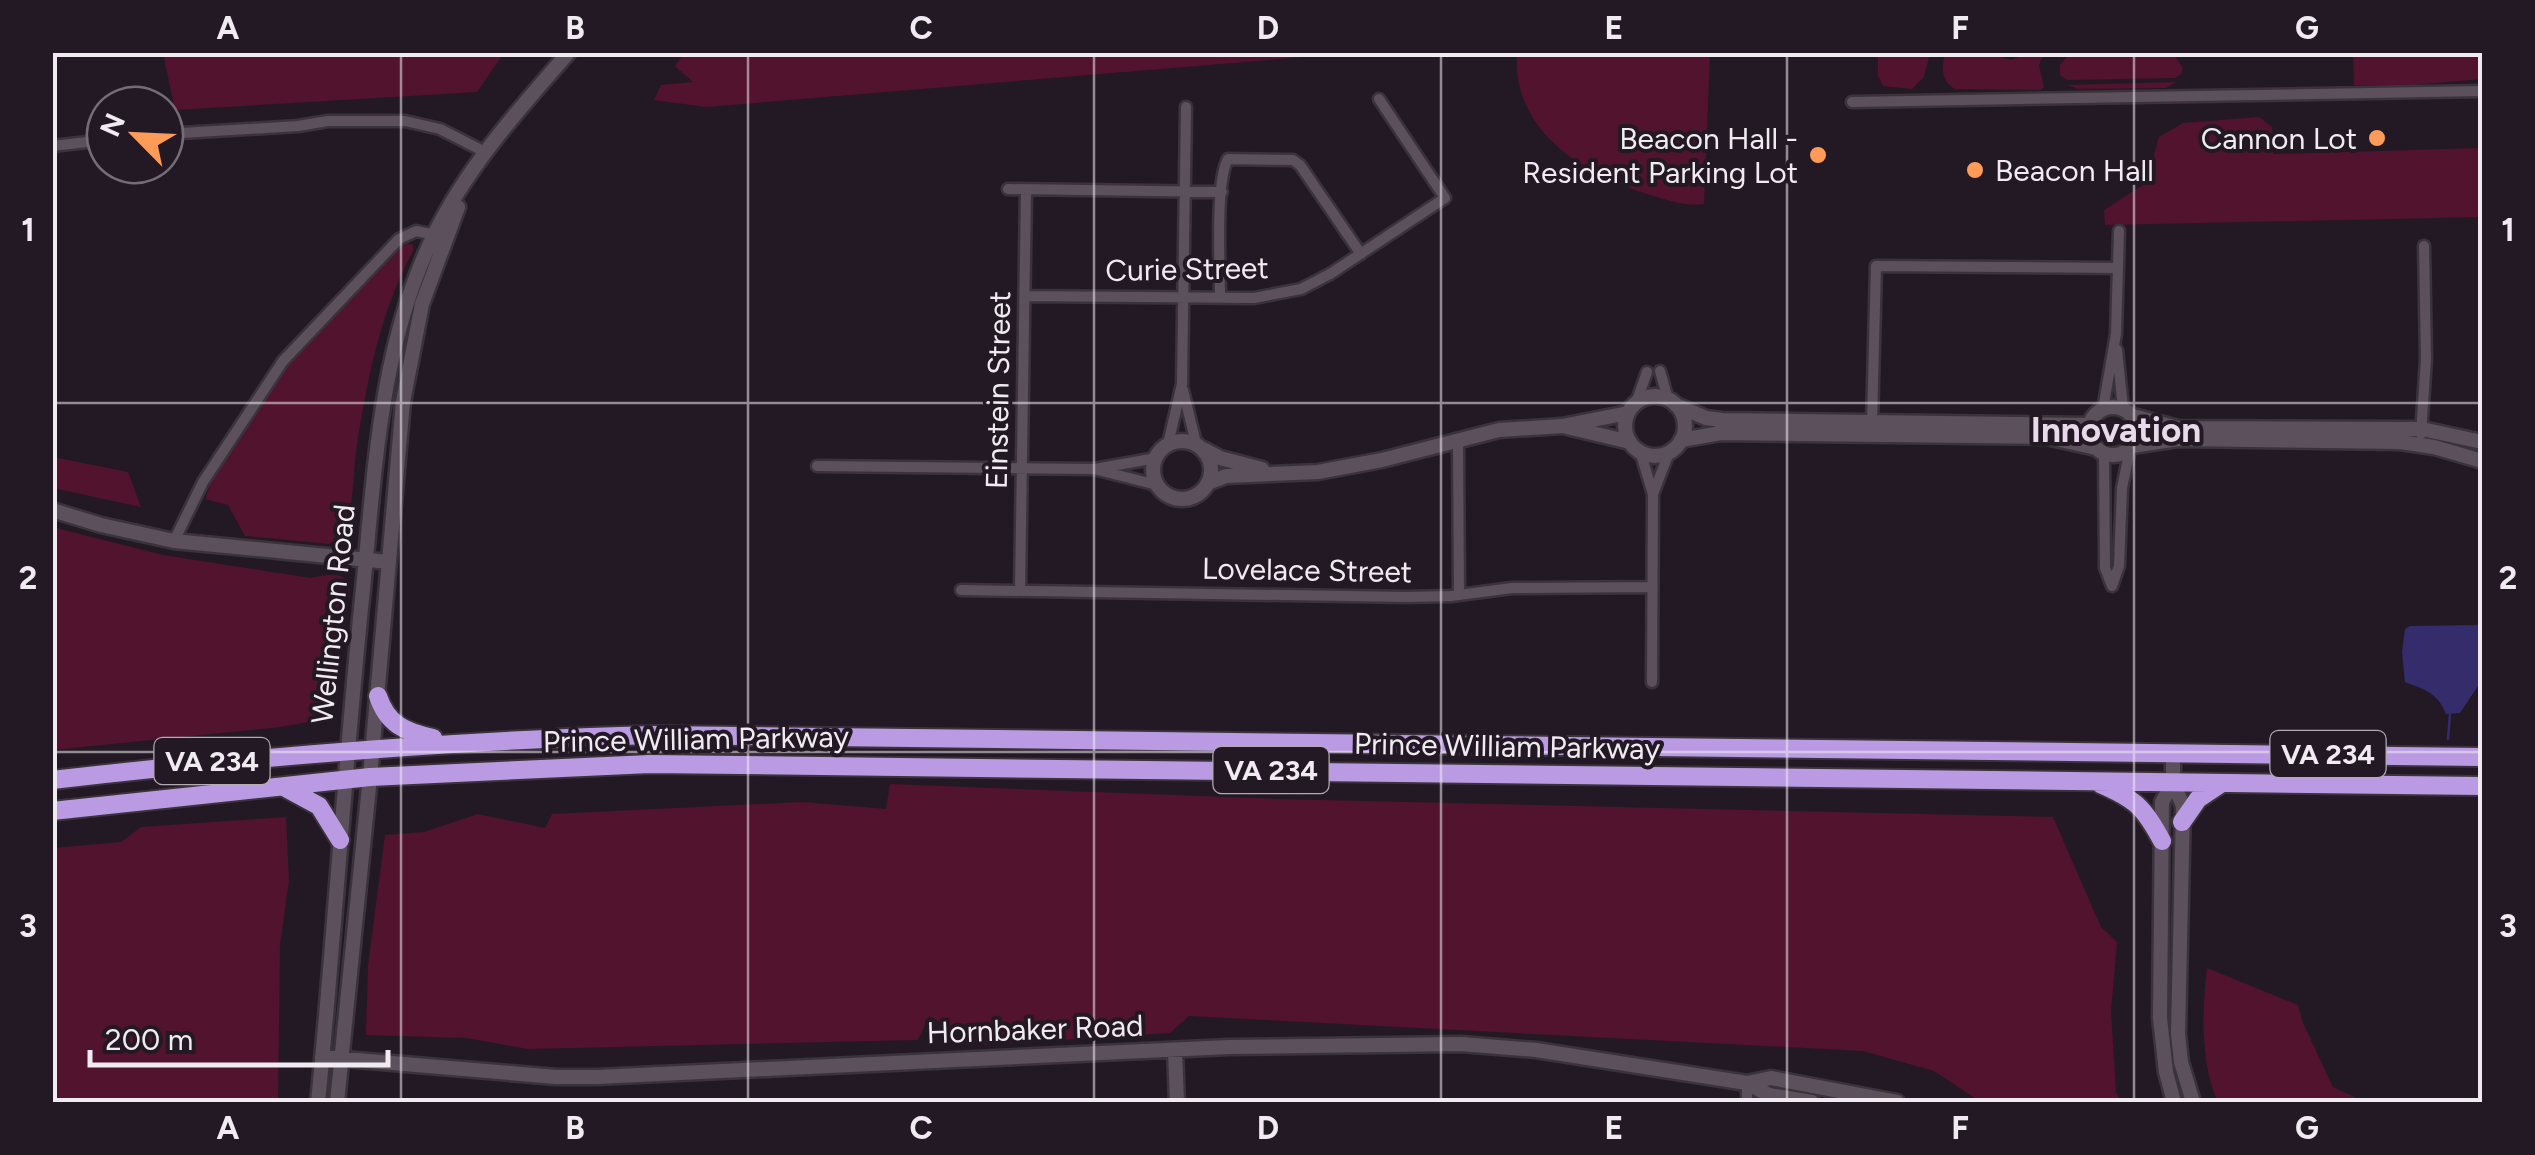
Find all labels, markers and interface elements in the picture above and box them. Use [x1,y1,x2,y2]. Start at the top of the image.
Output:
text: A [217,9,240,47]
text: B [565,9,585,47]
text: C [909,9,933,47]
text: D [1257,9,1279,47]
text: E [1605,9,1623,47]
text: F [1951,9,1969,47]
text: G [2295,9,2319,47]
north arrow [85,85,185,185]
text: N [92,108,132,142]
place label: Beacon Hall - Resident Parking Lot [1522,120,1798,191]
place label: Cannon Lot [2201,120,2357,157]
marker: Cannon Lot [2366,127,2388,149]
marker: Beacon Hall - Resident Parking Lot [1807,144,1829,166]
place label: Beacon Hall [1995,152,2154,189]
marker: Beacon Hall [1964,159,1986,181]
text: 1 [21,211,35,249]
text: 1 [2501,211,2515,249]
street label: Curie Street [1105,249,1269,289]
street label: Einstein Street [978,291,1018,489]
district label: Innovation [2031,409,2201,451]
street label: Wellington Road [303,502,363,726]
street label: Lovelace Street [1202,550,1412,590]
text: 2 [19,559,37,597]
text: 2 [2499,559,2517,597]
street label: Prince William Parkway [543,718,850,760]
street label: Prince William Parkway [1354,725,1661,767]
road number: VA 234 [2270,731,2386,777]
road number: VA 234 [154,738,270,784]
road number: VA 234 [1214,747,1328,793]
text: 3 [19,907,37,945]
text: 3 [2499,907,2517,945]
scale bar [90,1005,388,1067]
street label: Hornbaker Road [926,1007,1144,1051]
text: 200 m [105,1021,193,1058]
text: A [217,1109,240,1147]
text: B [565,1109,585,1147]
text: C [909,1109,933,1147]
text: D [1257,1109,1279,1147]
text: E [1605,1109,1623,1147]
text: F [1951,1109,1969,1147]
text: G [2295,1109,2319,1147]

